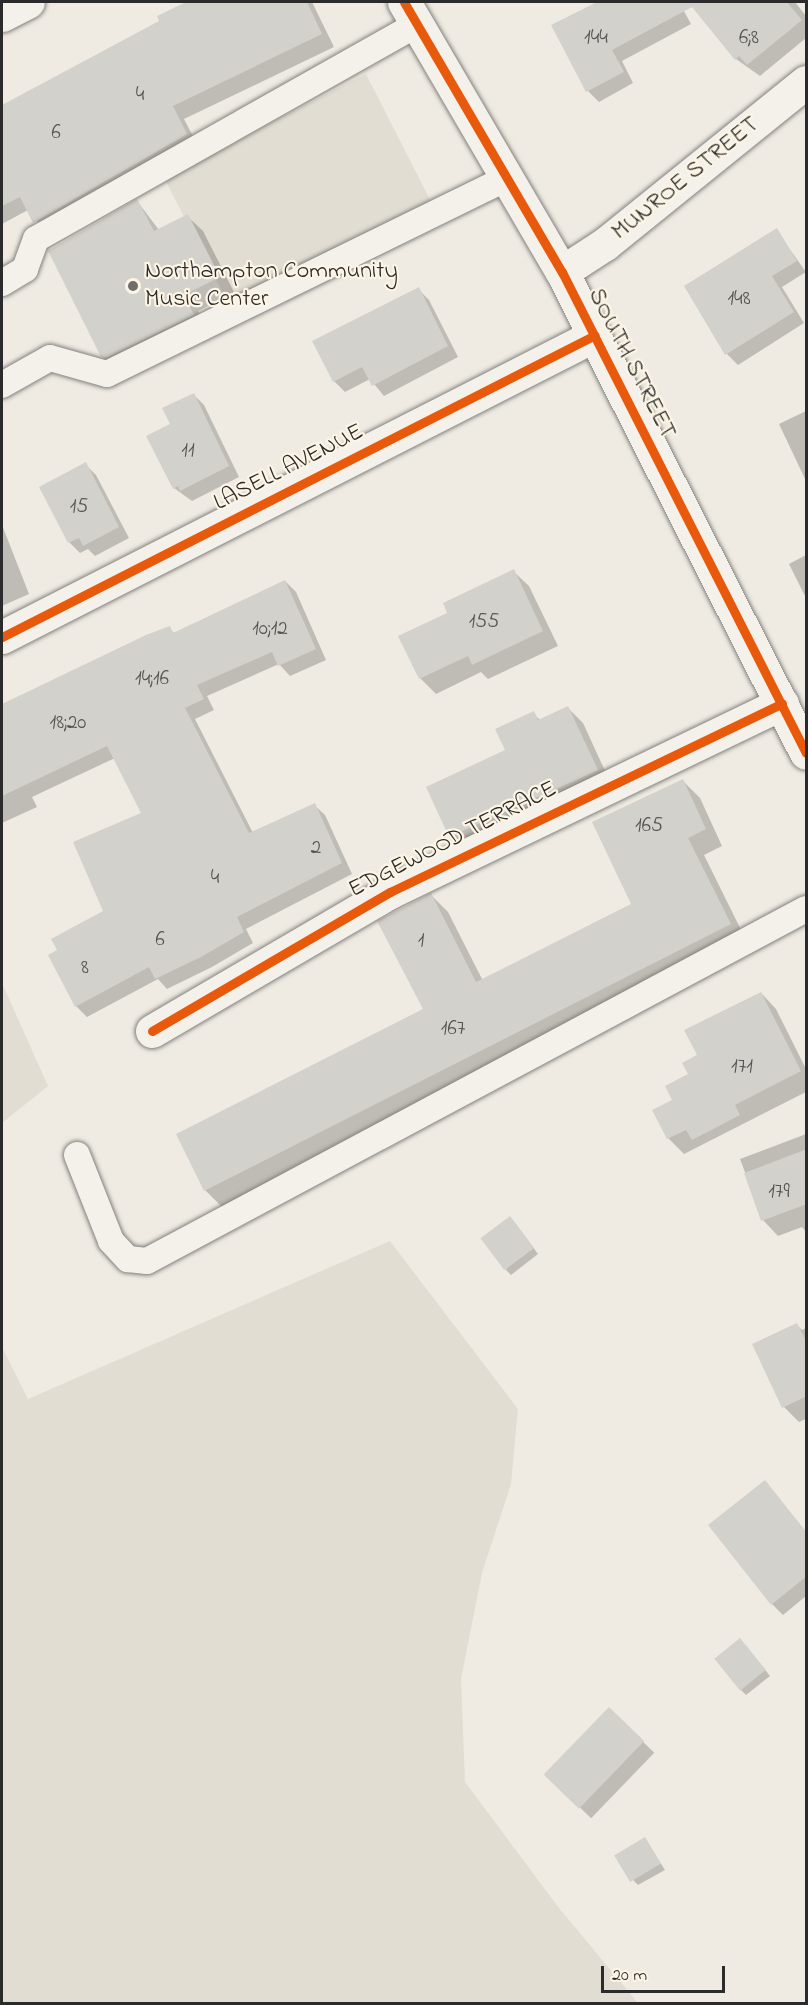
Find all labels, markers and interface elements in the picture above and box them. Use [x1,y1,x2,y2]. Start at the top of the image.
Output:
house number: 144 [584,25,608,51]
house number: 6;8 [739,25,759,51]
house number: 4 [136,82,144,108]
street label: MUNROE STREET [607,111,765,247]
house number: 6 [51,120,61,146]
place label: Northampton Community Music Center [145,258,398,314]
marker: Northampton Community Music Center [126,279,140,293]
street label: SOUTH STREET [581,284,681,444]
house number: 148 [727,286,751,312]
street label: LASELL AVENUE [209,418,369,518]
house number: 11 [181,438,195,464]
house number: 15 [70,494,88,520]
house number: 155 [469,609,499,635]
house number: 10;12 [252,616,288,642]
house number: 14;16 [135,666,169,692]
house number: 18;20 [50,710,86,736]
street label: EDGEWOOD TERRACE [344,775,562,905]
house number: 165 [635,813,663,839]
house number: 2 [311,835,321,861]
house number: 4 [211,865,219,891]
house number: 6 [155,927,165,953]
house number: 1 [418,928,424,954]
house number: 8 [81,955,89,981]
house number: 167 [441,1016,465,1042]
house number: 171 [731,1054,753,1080]
house number: 179 [768,1179,790,1205]
scale bar [604,1954,728,1992]
text: 20 m [612,1963,647,1989]

